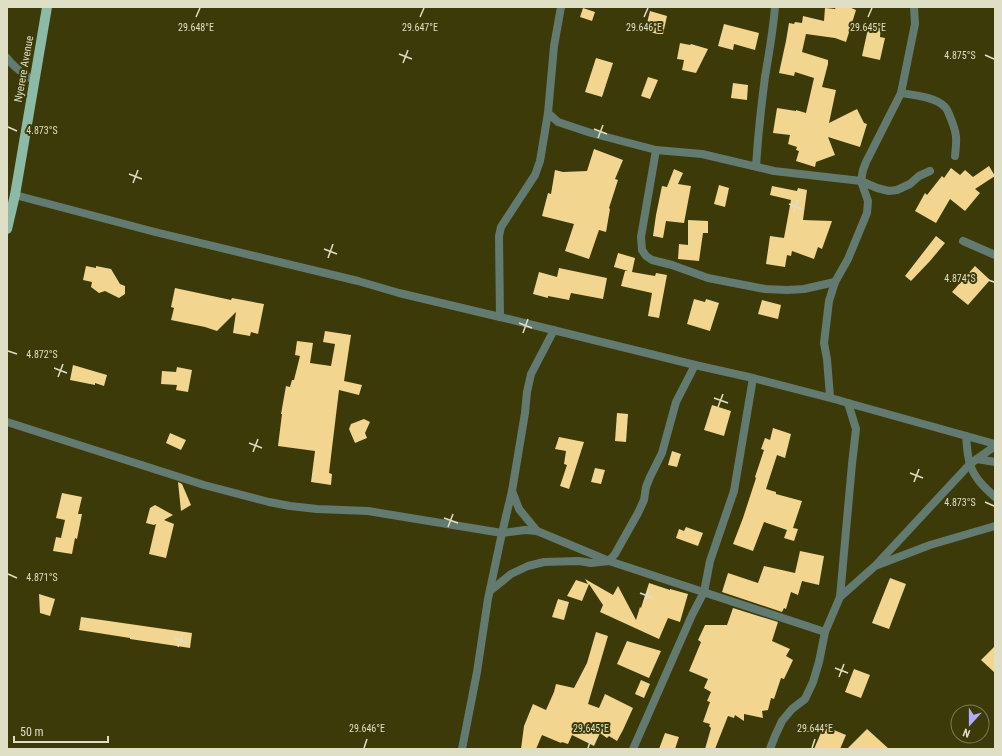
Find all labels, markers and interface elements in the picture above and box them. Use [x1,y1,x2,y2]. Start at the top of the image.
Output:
text: 29.648°E [178,22,214,33]
text: 29.647°E [402,22,438,33]
text: 29.646°E [626,22,662,33]
text: 29.645°E [850,22,886,33]
street label: Nyerere Avenue [12,35,36,103]
text: 4.875°S [944,50,976,61]
text: 4.873°S [26,125,58,136]
text: 4.874°S [944,273,976,284]
text: 4.872°S [26,349,58,360]
text: 4.873°S [944,497,976,508]
text: 4.871°S [26,572,58,583]
north arrow [950,704,990,744]
scale bar [14,718,108,744]
text: 29.646°E [349,723,385,734]
text: 29.645°E [573,723,609,734]
text: 29.644°E [797,723,833,734]
text: 50 m [20,725,44,739]
text: N [961,726,972,740]

